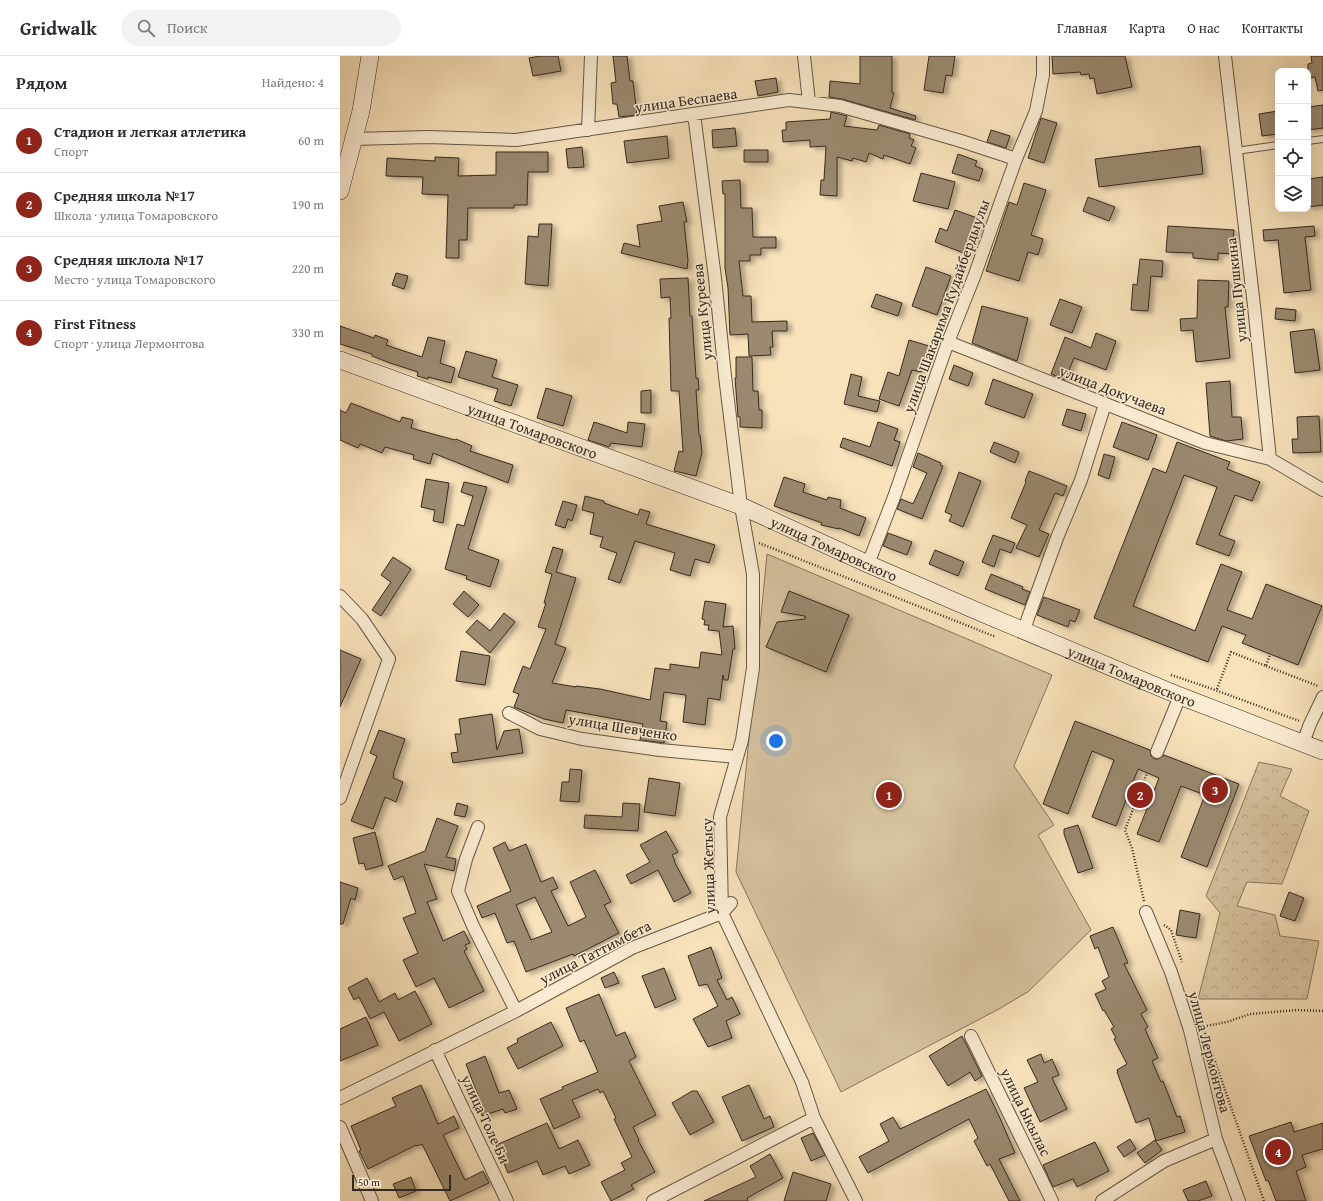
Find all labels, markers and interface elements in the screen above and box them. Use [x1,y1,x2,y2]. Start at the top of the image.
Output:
search box [121,10,401,46]
text: Gridwalk [20,14,97,42]
icon: search [135,17,157,39]
text: Поиск [167,17,208,38]
text: Главная [1057,18,1107,38]
text: Карта [1129,18,1165,38]
text: О нас [1187,18,1220,38]
text: Контакты [1242,18,1303,38]
map controls [1275,68,1311,212]
button: + [1275,68,1311,104]
text: Рядом [16,70,67,95]
text: Найдено: 4 [262,73,324,92]
street label: улица Беспаева [633,82,739,118]
button: − [1275,104,1311,140]
text: Стадион и легкая атлетика [54,121,246,142]
text: 1 [26,131,32,150]
text: 60 m [298,131,324,150]
button: locate [1275,140,1311,176]
text: Спорт [54,142,88,161]
button: layers [1275,176,1311,212]
text: Средняя школа №17 [54,185,195,206]
text: 2 [26,195,32,214]
text: 190 m [292,195,324,214]
street label: улица Шакарима Кудайбердыулы [897,196,995,417]
text: Школа · улица Томаровского [54,206,218,225]
street label: улица Пушкина [1220,236,1252,344]
text: Средняя шклола №17 [54,249,204,270]
text: 3 [26,259,32,278]
text: 220 m [292,259,324,278]
street label: улица Куреева [686,262,718,362]
text: Место · улица Томаровского [54,270,216,289]
text: First Fitness [54,313,136,334]
text: 4 [26,323,32,342]
text: 330 m [292,323,324,342]
text: Спорт · улица Лермонтова [54,334,204,353]
street label: улица Докучаева [1055,360,1170,420]
street label: улица Томаровского [464,396,601,464]
street label: улица Томаровского [766,510,901,586]
street label: улица Томаровского [1064,639,1199,712]
street label: улица Шевченко [566,708,679,746]
your location [766,731,786,751]
pin: 3 [1202,775,1228,805]
pin: 1 [876,780,902,810]
pin: 2 [1127,780,1153,810]
street label: улица Жетысу [696,817,720,915]
street label: улица Таттимбета [535,914,655,990]
street label: улица Лермонтова [1183,988,1237,1116]
street label: улица Ыкылас [995,1063,1057,1160]
street label: улица Толе Би [456,1070,516,1167]
pin: 4 [1265,1137,1291,1167]
scale bar [352,1173,451,1192]
text: 50 m [358,1174,380,1190]

